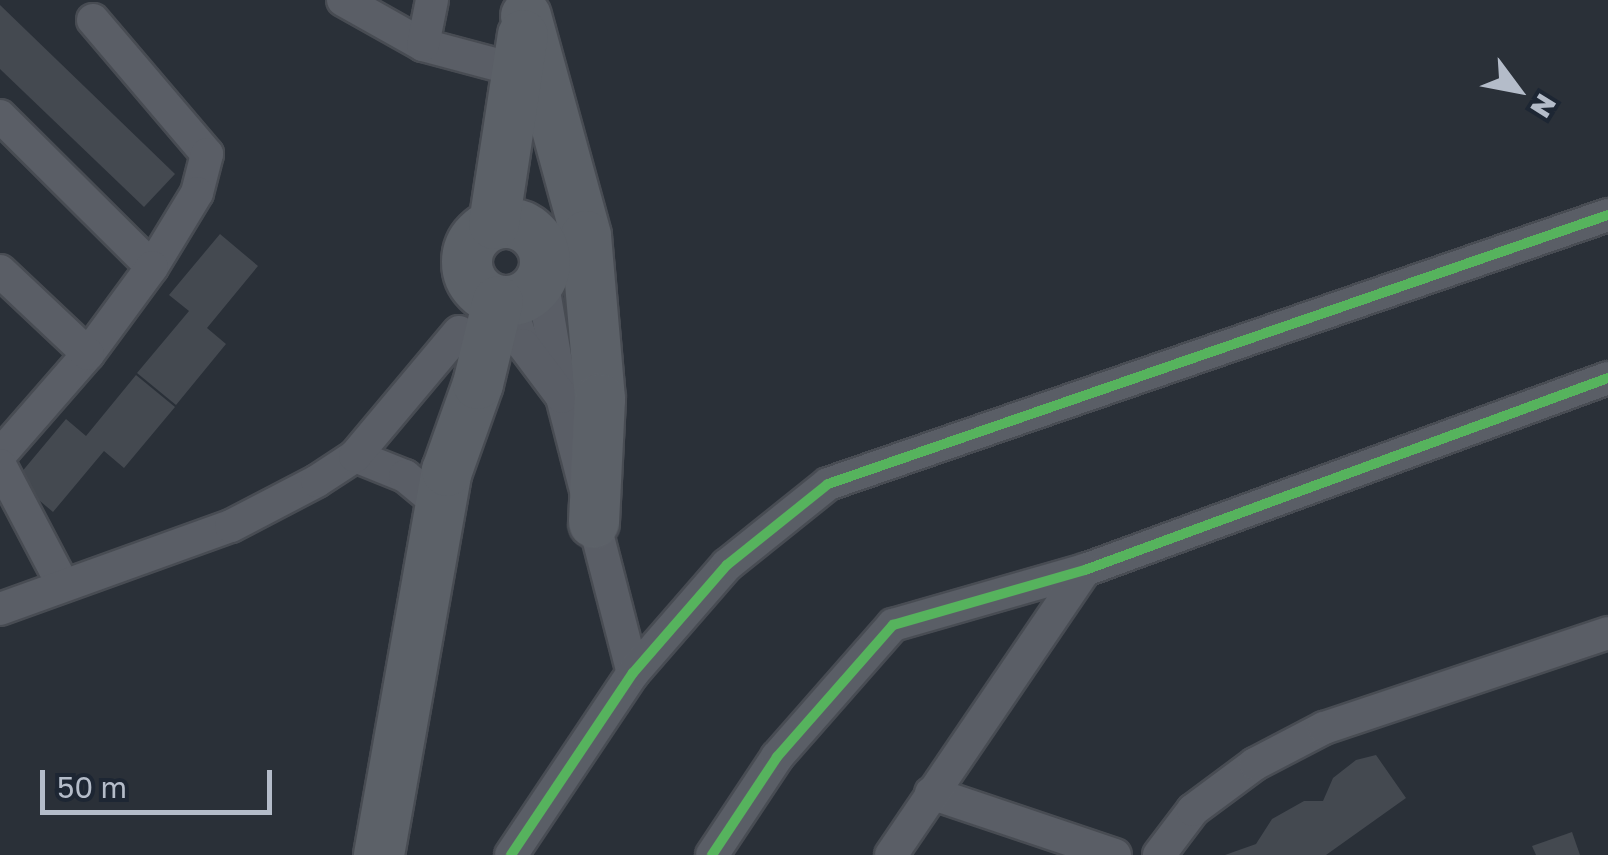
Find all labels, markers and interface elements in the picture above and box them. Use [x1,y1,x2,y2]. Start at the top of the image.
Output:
north arrow [1468,40,1568,140]
text: N [1524,88,1563,124]
scale bar [45,750,278,812]
text: 50 m [57,769,127,805]

